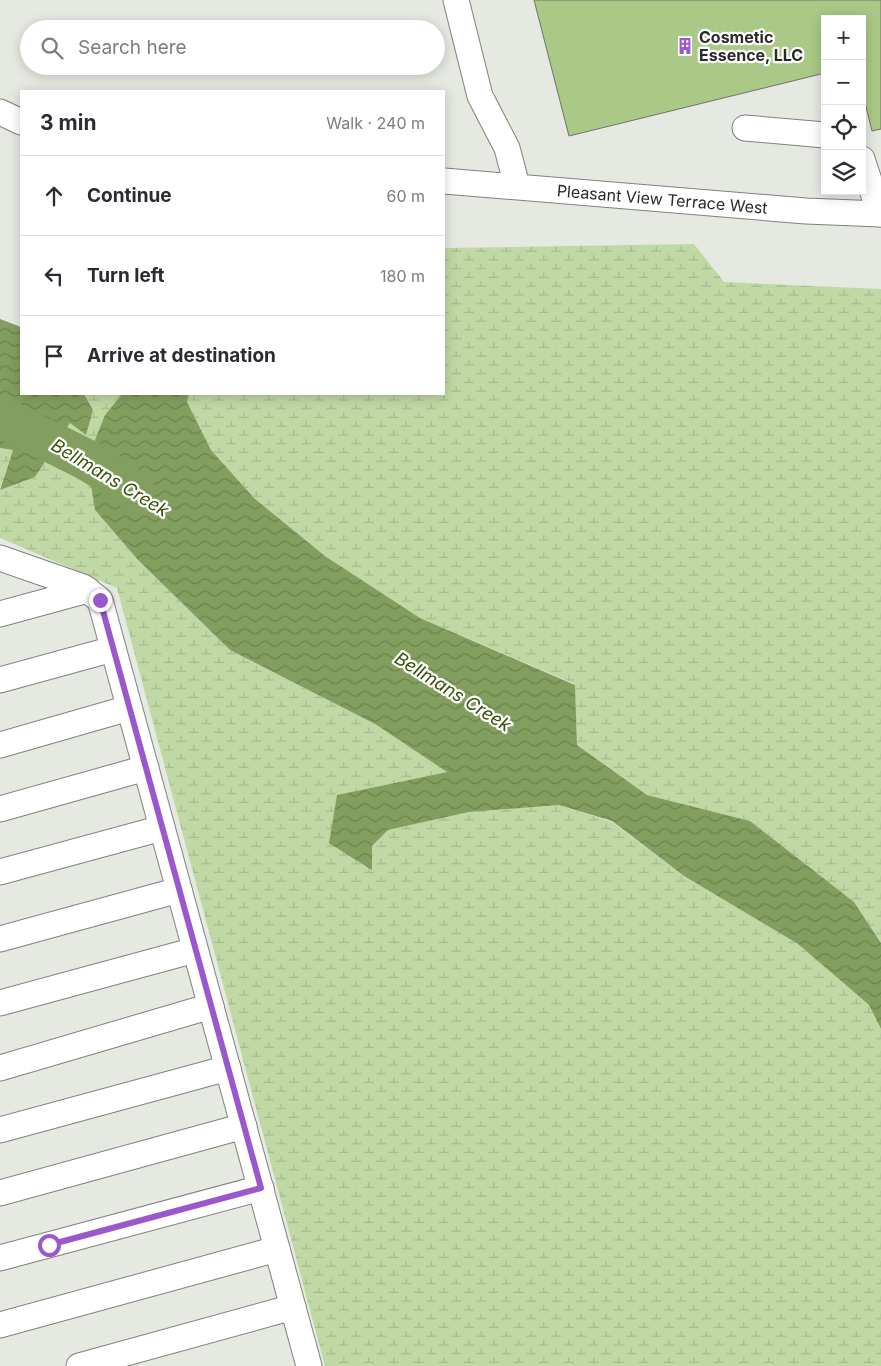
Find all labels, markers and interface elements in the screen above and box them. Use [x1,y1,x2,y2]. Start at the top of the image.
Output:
map controls [821,15,866,195]
button: + [821,15,866,60]
search box [20,20,445,75]
place label: Cosmetic Essence, LLC [699,27,803,65]
icon: search [38,34,66,62]
text: Search here [78,36,187,59]
building icon: Cosmetic Essence, LLC [675,36,695,56]
button: − [821,60,866,105]
button: locate [821,105,866,150]
text: 3 min [40,110,96,135]
text: Walk · 240 m [326,113,425,133]
button: layers [821,150,866,195]
street label: Pleasant View Terrace West [556,180,768,218]
icon: ahead [40,182,68,210]
text: Continue [87,184,172,207]
text: 60 m [386,186,425,206]
icon: left [40,262,68,290]
text: Turn left [87,264,165,287]
text: 180 m [380,266,425,286]
icon: arrive [40,342,68,370]
text: Arrive at destination [87,344,276,367]
water label: Bellmans Creek [48,434,174,521]
route end [89,589,112,612]
water label: Bellmans Creek [391,647,516,736]
route start [38,1234,61,1257]

